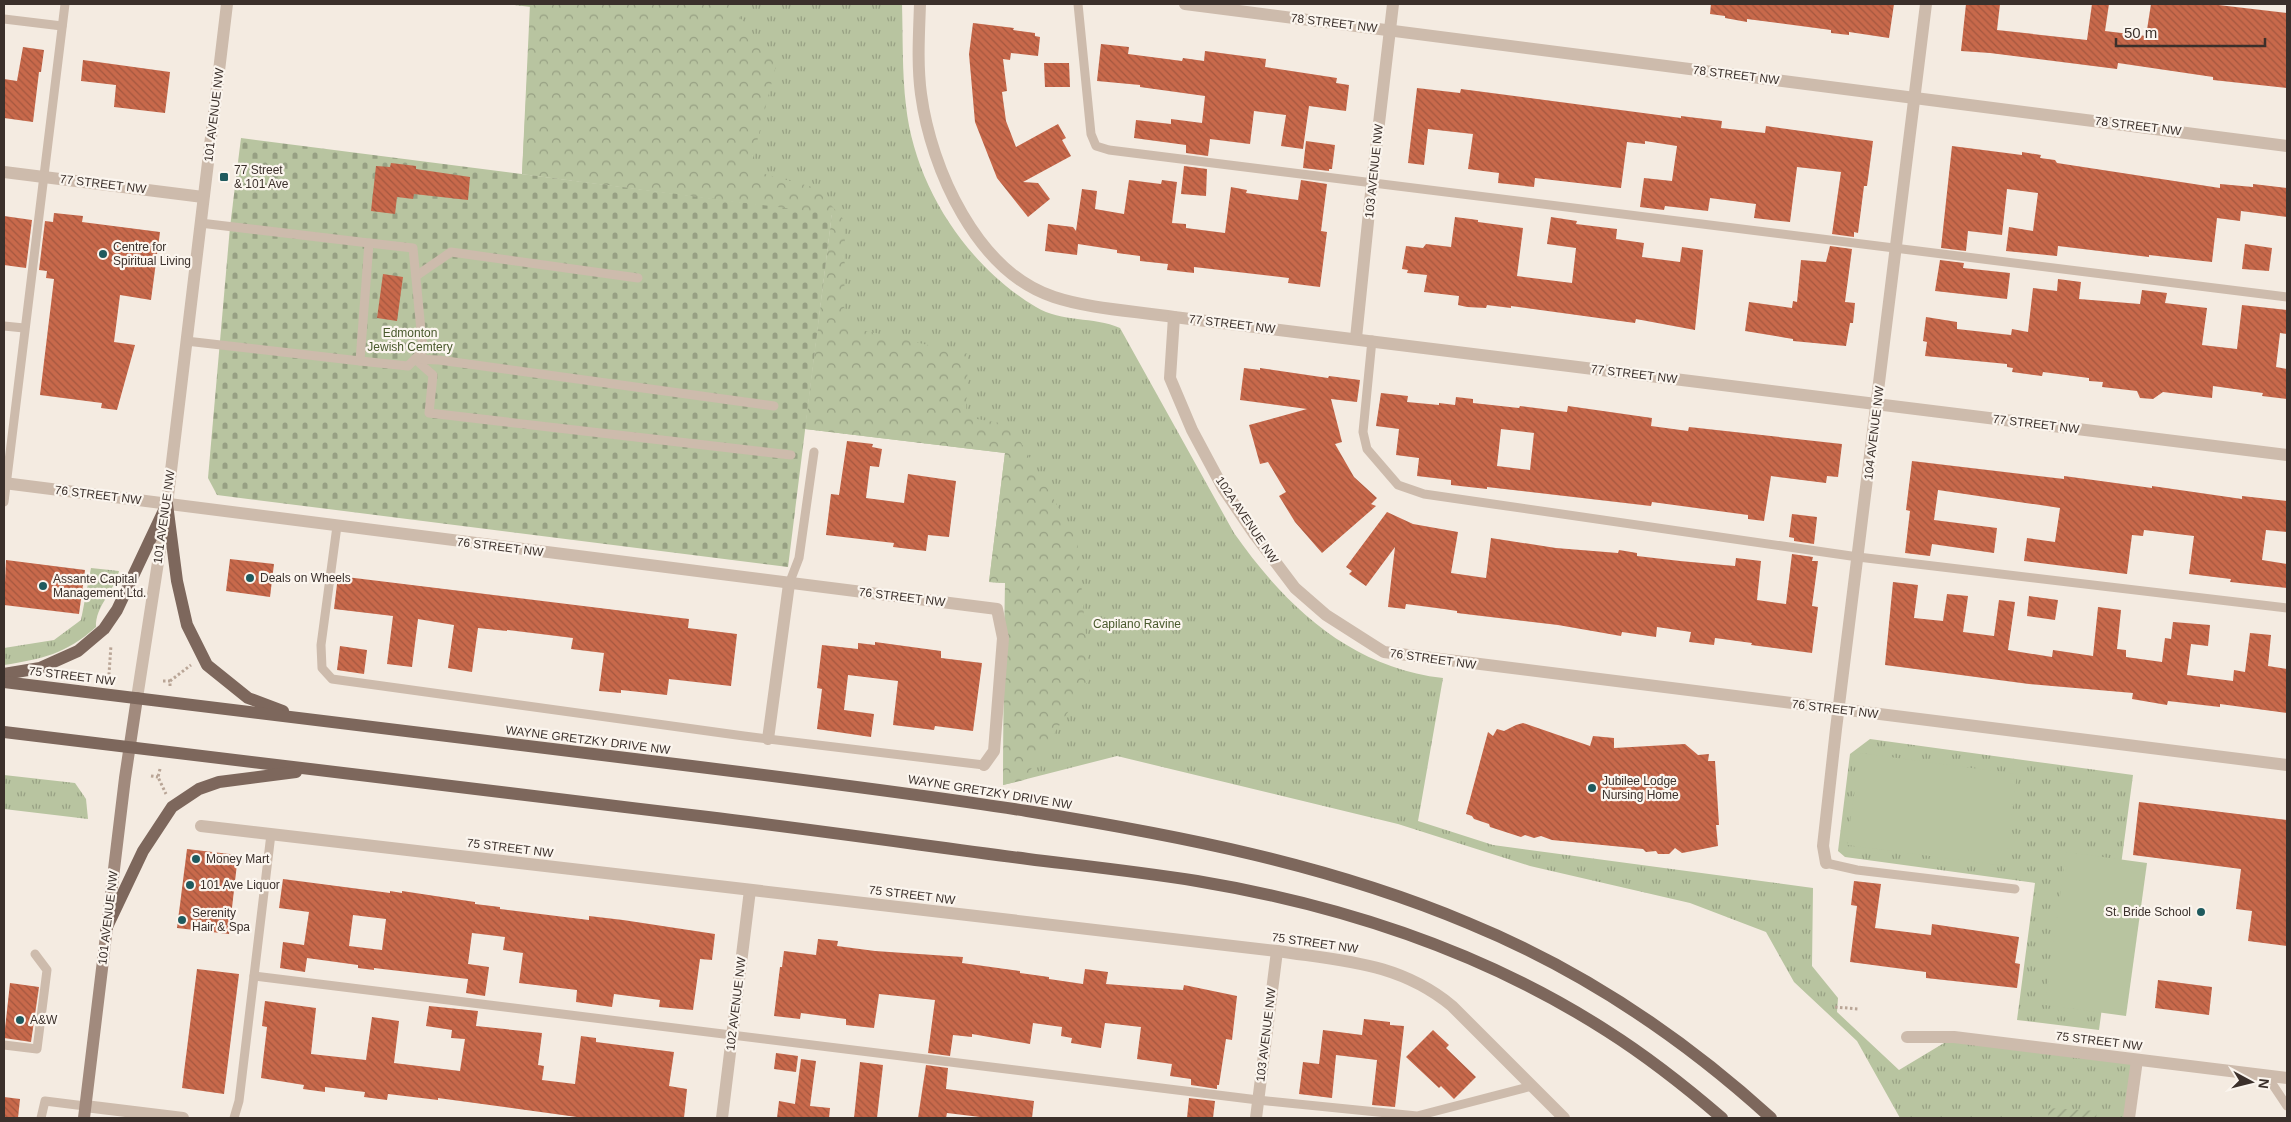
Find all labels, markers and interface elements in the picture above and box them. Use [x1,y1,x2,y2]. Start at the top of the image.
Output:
street label: 78 STREET NW [1290,11,1379,35]
scale bar [2116,15,2265,47]
text: 50 m [2124,24,2157,41]
street label: 78 STREET NW [1692,63,1781,87]
street label: 101 AVENUE NW [201,67,227,163]
street label: 78 STREET NW [2094,114,2183,138]
street label: 103 AVENUE NW [1362,123,1386,219]
place label: 77 Street & 101 Ave [234,163,289,191]
marker: 77 Street & 101 Ave [218,171,230,183]
street label: 77 STREET NW [59,172,148,196]
place label: Centre for Spiritual Living [113,240,191,268]
marker: Centre for Spiritual Living [97,248,109,260]
street label: 77 STREET NW [1188,312,1277,336]
park label: Edmonton Jewish Cemtery [367,326,453,354]
street label: 77 STREET NW [1590,362,1679,386]
street label: 104 AVENUE NW [1861,385,1887,481]
street label: 77 STREET NW [1992,412,2081,436]
street label: 101 AVENUE NW [150,469,178,565]
street label: 102A AVENUE NW [1213,474,1282,567]
street label: 76 STREET NW [54,483,143,507]
street label: 76 STREET NW [456,535,545,559]
place label: Deals on Wheels [260,571,351,585]
place label: Assante Capital Management Ltd. [53,572,146,600]
marker: Deals on Wheels [244,572,256,584]
marker: Assante Capital Management Ltd. [37,580,49,592]
street label: 76 STREET NW [858,585,947,609]
park label: Capilano Ravine [1093,617,1181,631]
street label: 76 STREET NW [1389,646,1478,672]
street label: 75 STREET NW [28,664,117,688]
street label: 76 STREET NW [1791,697,1880,721]
street label: WAYNE GRETZKY DRIVE NW [505,723,672,757]
street label: WAYNE GRETZKY DRIVE NW [907,772,1074,812]
place label: Jubilee Lodge Nursing Home [1602,774,1679,802]
marker: Jubilee Lodge Nursing Home [1586,782,1598,794]
street label: 75 STREET NW [466,836,555,860]
place label: Money Mart [206,852,270,866]
marker: Money Mart [190,853,202,865]
street label: 101 AVENUE NW [95,870,121,966]
place label: 101 Ave Liquor [200,878,280,892]
marker: 101 Ave Liquor [184,879,196,891]
street label: 75 STREET NW [868,883,957,907]
place label: St. Bride School [2105,905,2191,919]
place label: Serenity Hair & Spa [192,906,250,934]
marker: St. Bride School [2195,906,2207,918]
marker: Serenity Hair & Spa [176,914,188,926]
street label: 75 STREET NW [1271,930,1360,956]
street label: 102 AVENUE NW [723,956,749,1052]
street label: 103 AVENUE NW [1253,987,1279,1083]
place label: A&W [30,1013,58,1027]
marker: A&W [14,1014,26,1026]
street label: 75 STREET NW [2055,1029,2144,1053]
north arrow [2226,1057,2276,1107]
text: N [2255,1078,2272,1090]

